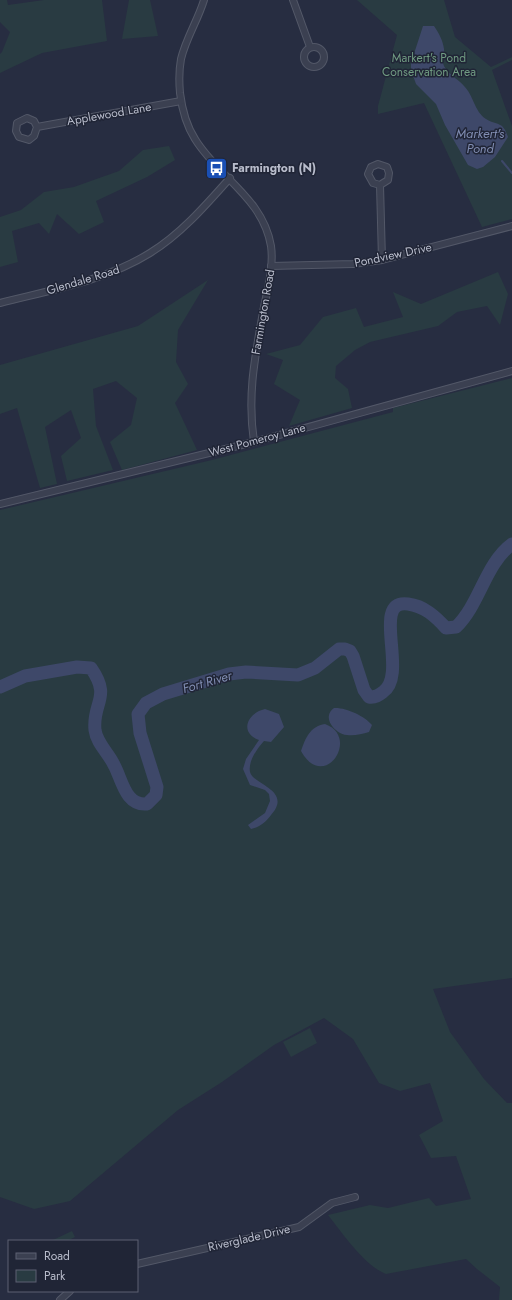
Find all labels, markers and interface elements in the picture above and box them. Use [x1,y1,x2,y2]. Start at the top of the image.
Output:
park label: Markert's Pond Conservation Area [382,49,476,81]
street label: Applewood Lane [65,98,153,130]
water label: Markert's Pond [456,124,505,158]
bus stop icon: Farmington (N) [203,155,229,181]
place label: Farmington (N) [232,159,316,177]
street label: Pondview Drive [353,238,433,272]
street label: Glendale Road [44,260,122,300]
street label: Farmington Road [247,268,279,356]
street label: West Pomeroy Lane [207,418,307,462]
water label: Fort River [180,666,235,698]
street label: Riverglade Drive [206,1220,292,1256]
legend [8,1240,138,1292]
text: Road [44,1247,70,1265]
text: Park [44,1267,66,1285]

